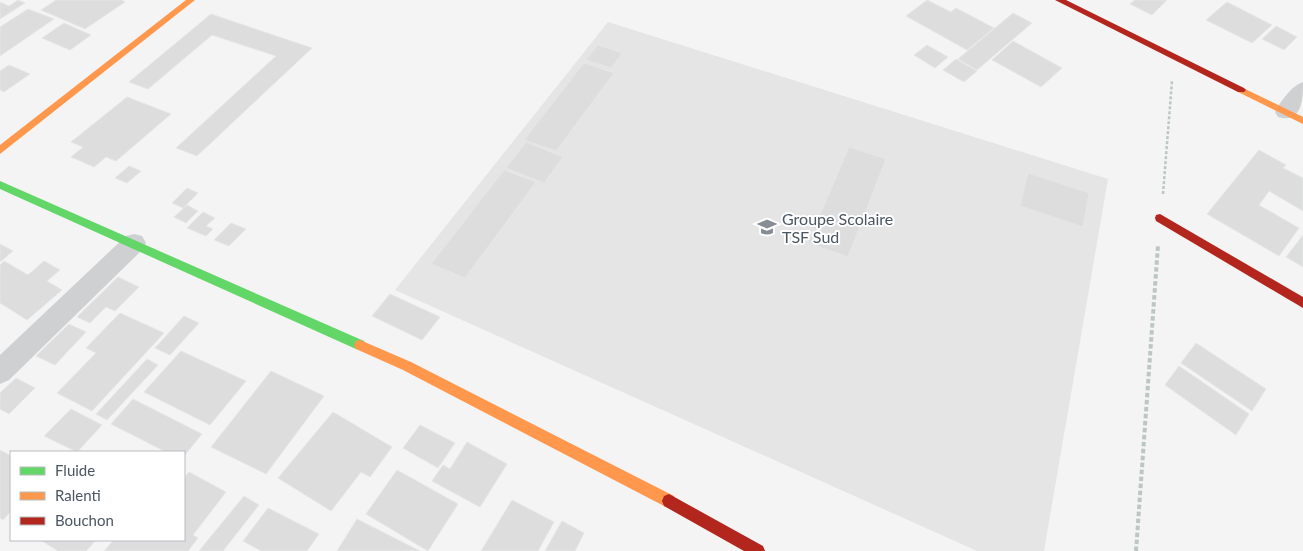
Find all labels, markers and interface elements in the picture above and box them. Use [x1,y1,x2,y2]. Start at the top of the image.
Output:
place label: Groupe Scolaire TSF Sud [782,209,893,246]
school or university icon: Groupe Scolaire TSF Sud [756,216,778,238]
legend [10,451,185,541]
text: Fluide [55,461,95,479]
text: Ralenti [55,486,101,504]
text: Bouchon [55,511,114,529]

